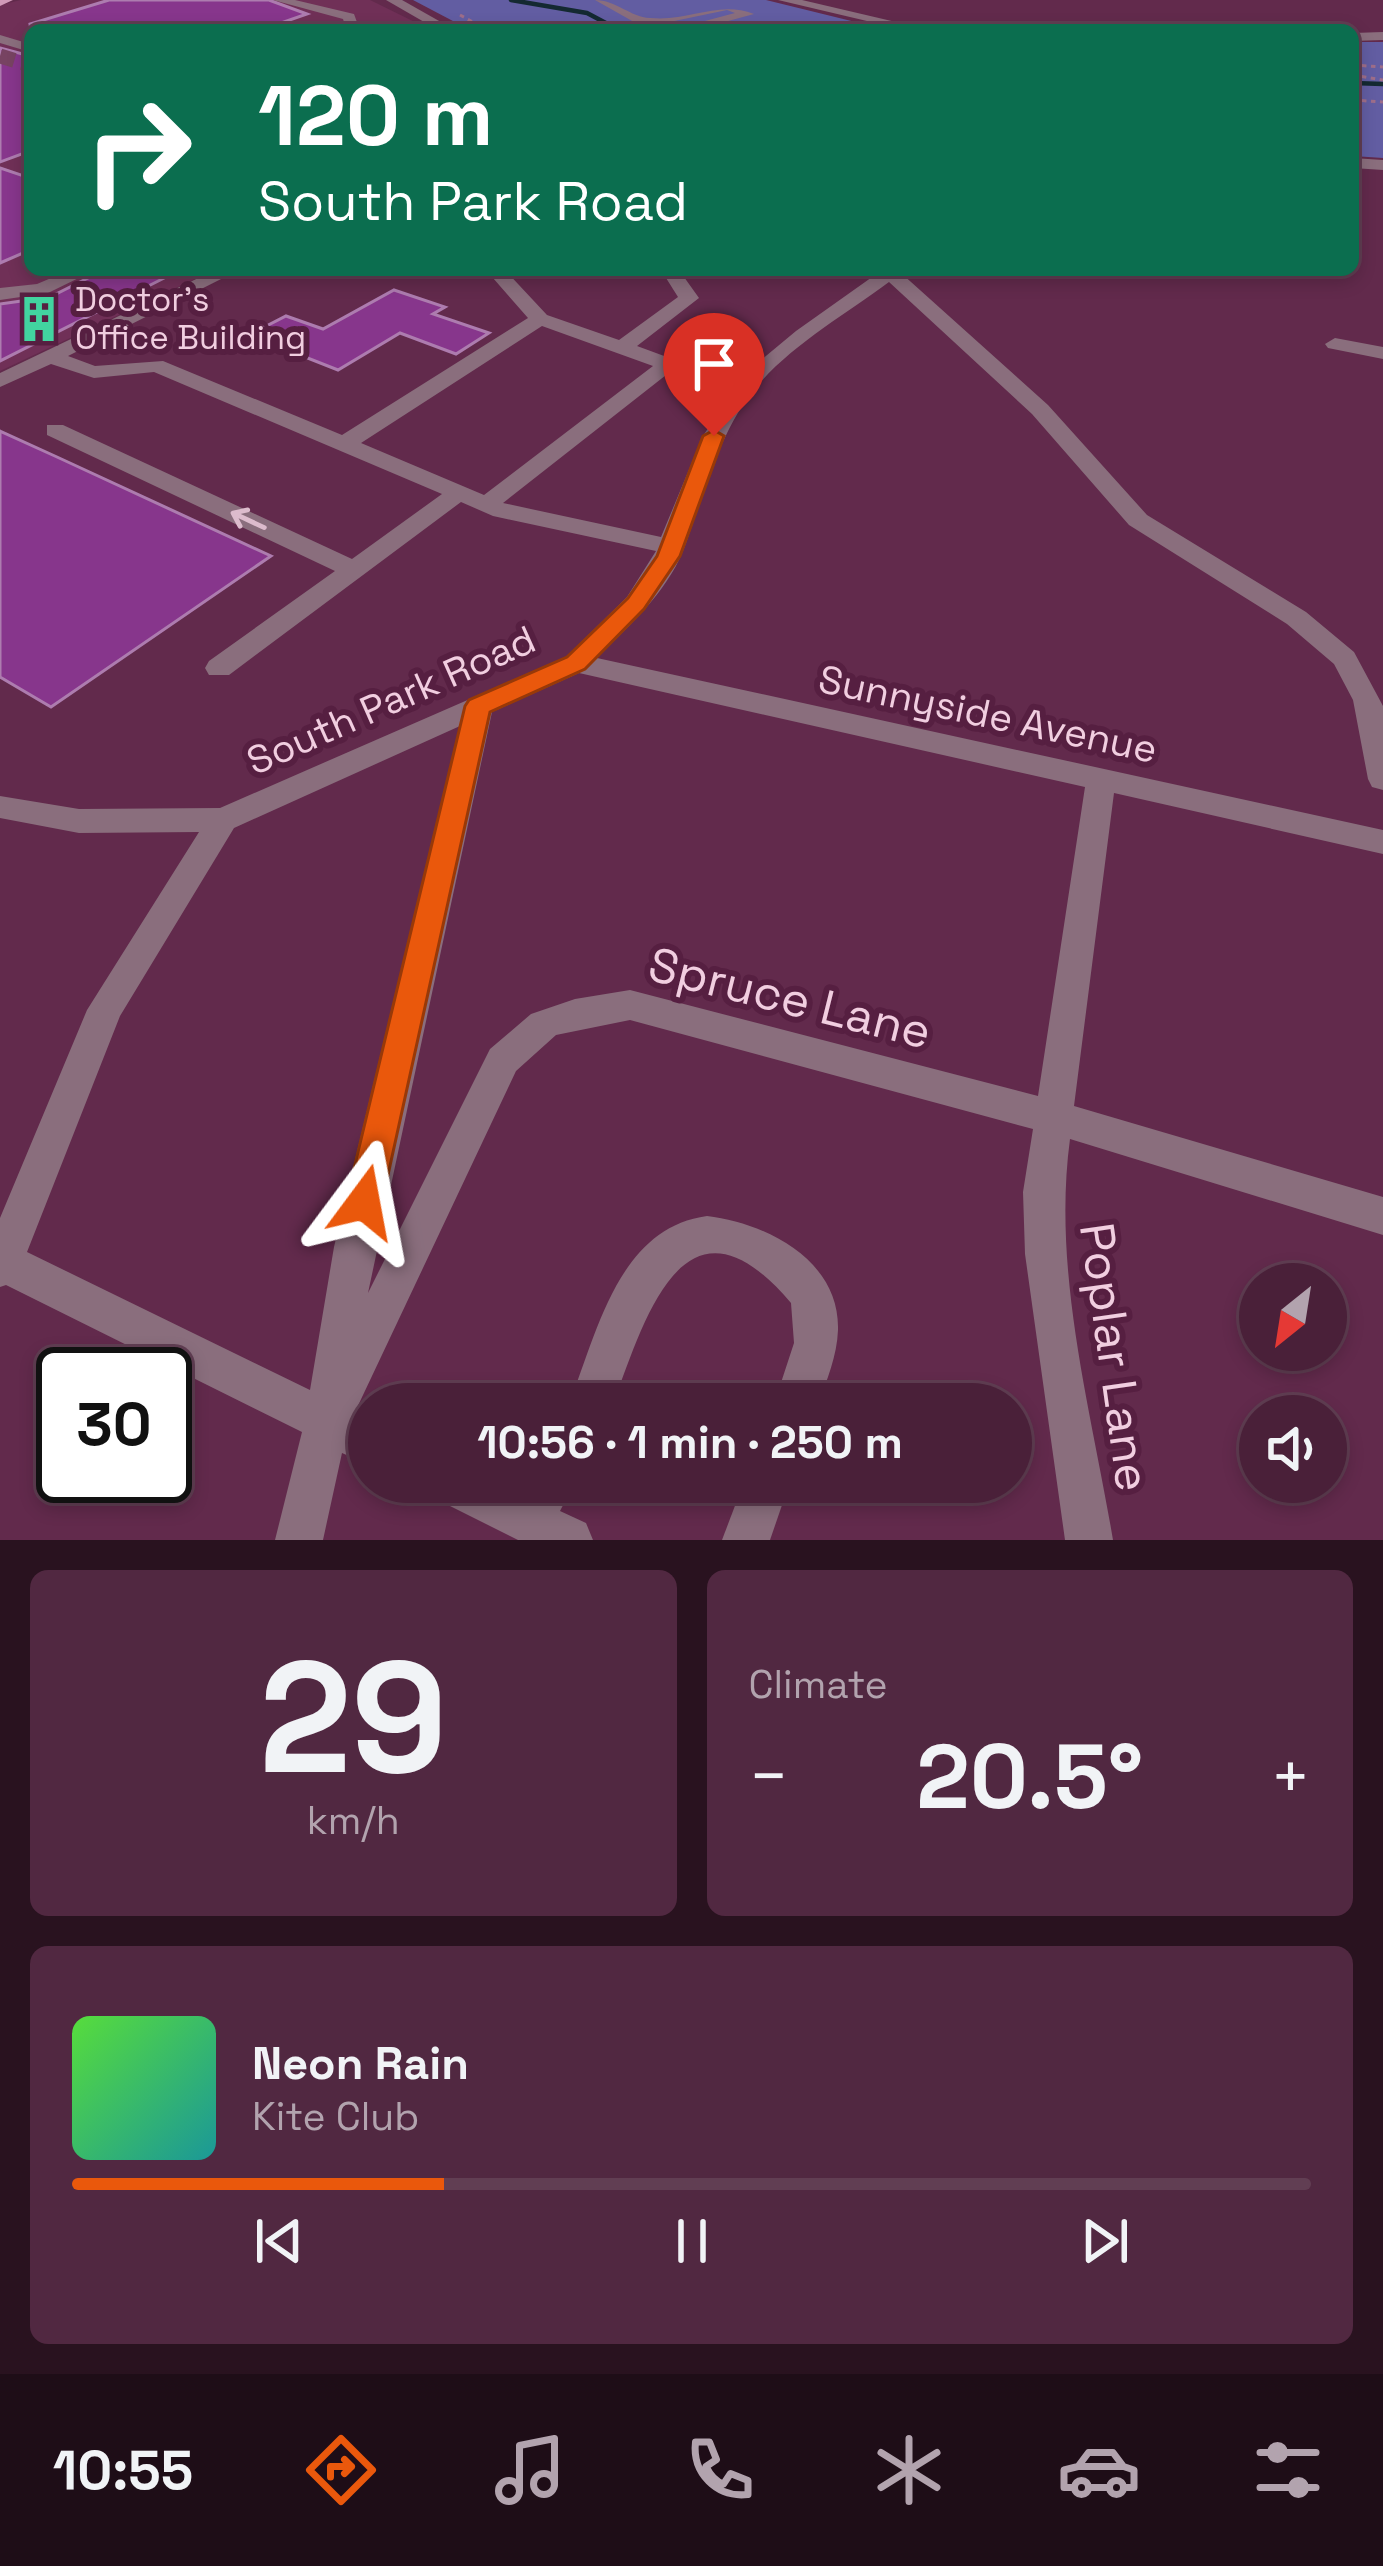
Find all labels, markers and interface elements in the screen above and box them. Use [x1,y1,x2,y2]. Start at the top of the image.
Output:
text: 120 m [258,62,493,170]
icon: right [60,72,216,228]
text: South Park Road [258,167,688,236]
place label: Doctor's Office Building [75,279,306,359]
building icon: Doctor's Office Building [14,294,64,344]
pin [663,313,765,436]
icon: arrive [681,331,747,397]
one-way arrow [231,508,267,530]
street label: South Park Road [239,614,543,786]
street label: Sunnyside Avenue [814,654,1162,774]
street label: Spruce Lane [642,933,938,1063]
position arrow [301,1139,427,1265]
street label: Poplar Lane [1066,1219,1164,1495]
north arrow [1239,1263,1347,1371]
map controls [1239,1263,1347,1503]
speed limit sign: 30 [36,1347,192,1503]
button: sound [1239,1395,1347,1503]
text: 10:56 · 1 min · 250 m [477,1414,903,1471]
text: 29 [259,1618,447,1818]
text: Climate [749,1660,888,1709]
text: 20.5° [916,1719,1143,1834]
text: − [749,1734,789,1818]
text: + [1270,1734,1311,1818]
text: km/h [307,1796,400,1845]
text: Neon Rain [252,2035,469,2092]
text: Kite Club [252,2092,419,2141]
icon: previous [246,2208,312,2274]
icon: pause [659,2208,725,2274]
icon: next [1072,2208,1138,2274]
icon: directions [299,2428,383,2512]
icon: music [488,2428,572,2512]
icon: phone [678,2428,762,2512]
icon: climate [867,2428,951,2512]
icon: car [1057,2428,1141,2512]
icon: filters [1246,2428,1330,2512]
text: 10:55 [53,2436,193,2505]

